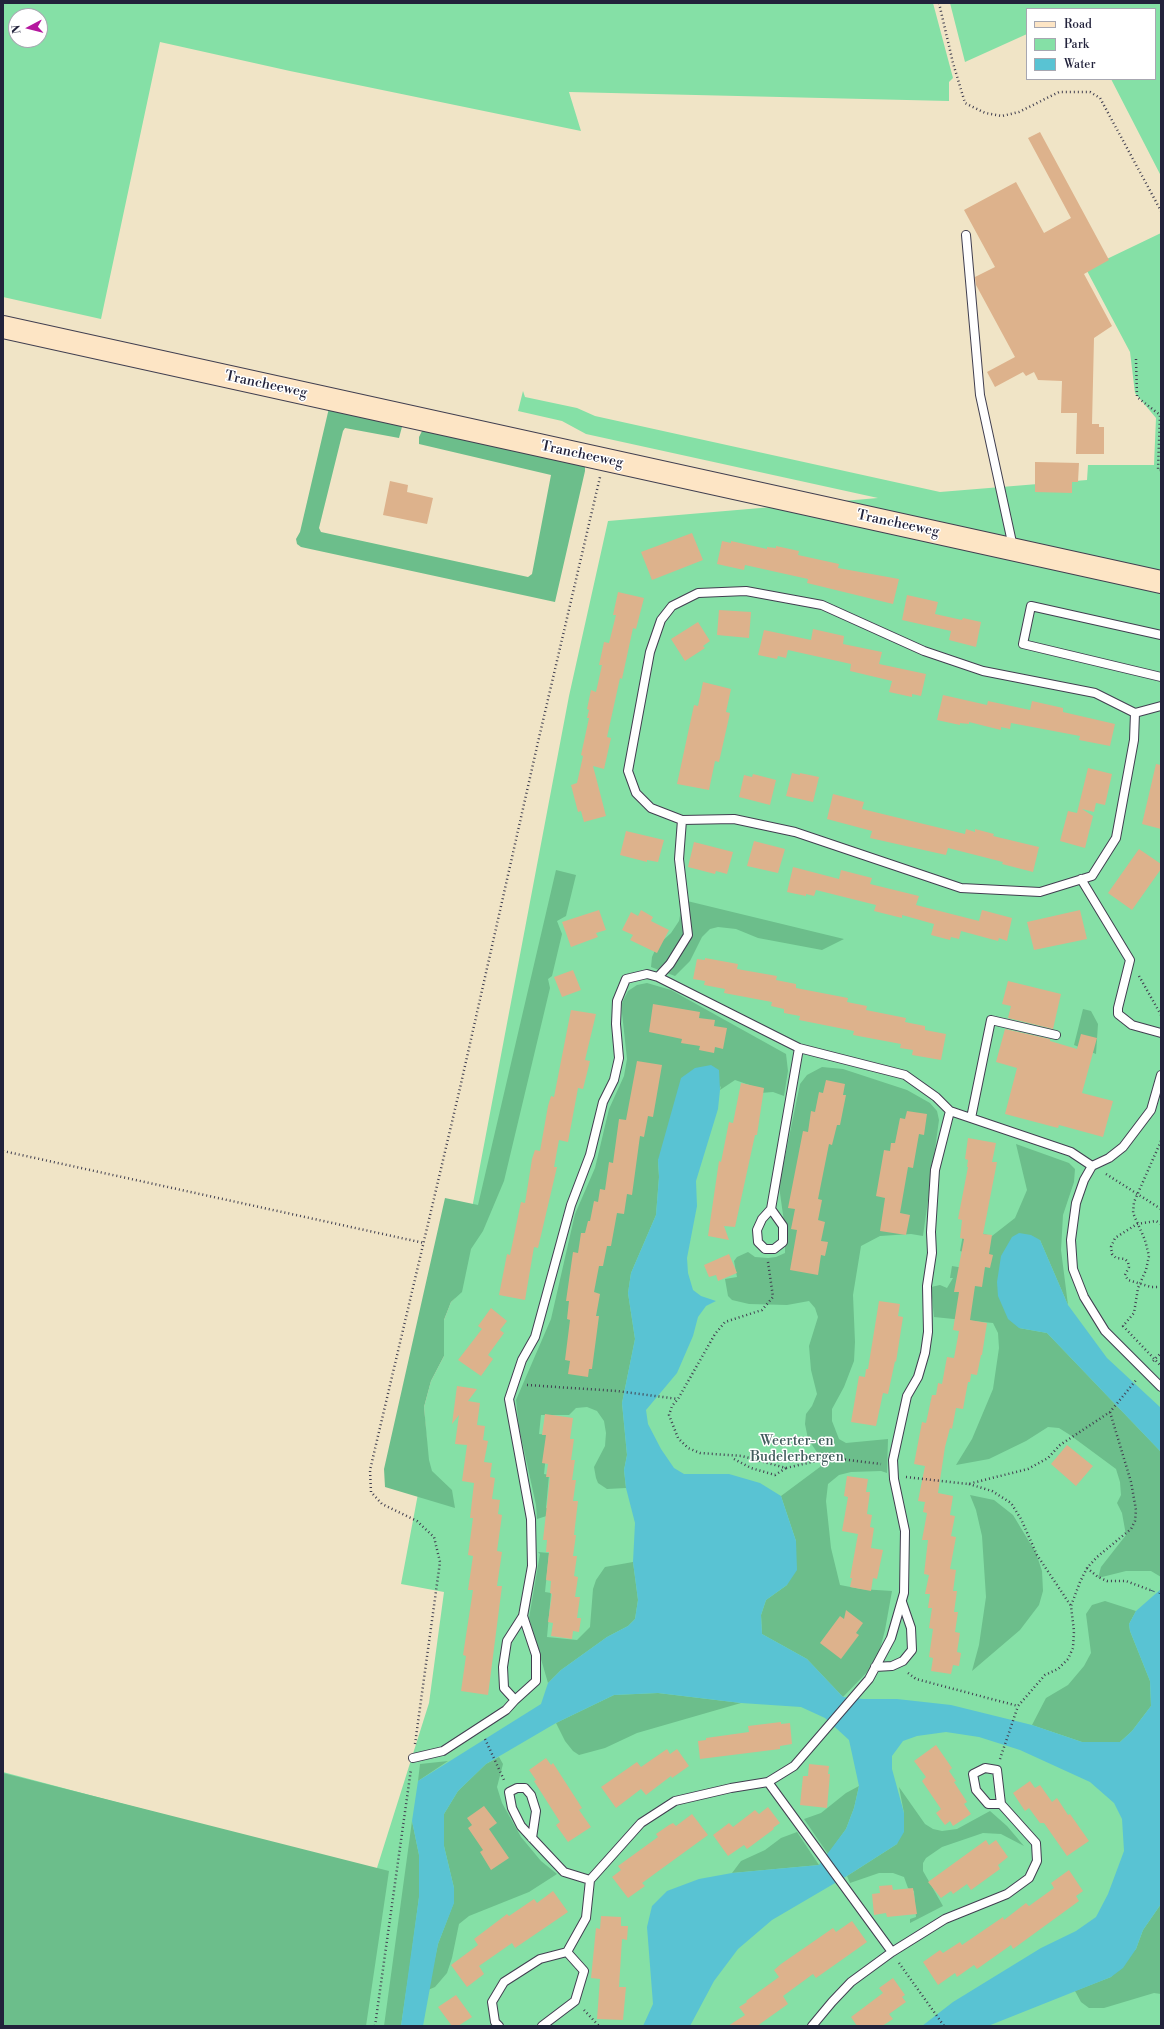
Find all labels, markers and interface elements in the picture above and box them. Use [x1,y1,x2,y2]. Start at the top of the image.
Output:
north arrow [8,8,48,48]
legend [1026,8,1156,80]
text: Road [1064,17,1092,32]
text: N [10,24,25,35]
text: Park [1064,37,1089,52]
text: Water [1064,57,1096,72]
street label: Trancheeweg [223,368,309,402]
street label: Trancheeweg [539,438,625,472]
street label: Trancheeweg [855,507,941,541]
park label: Weerter- en Budelerbergen [750,1434,844,1466]

